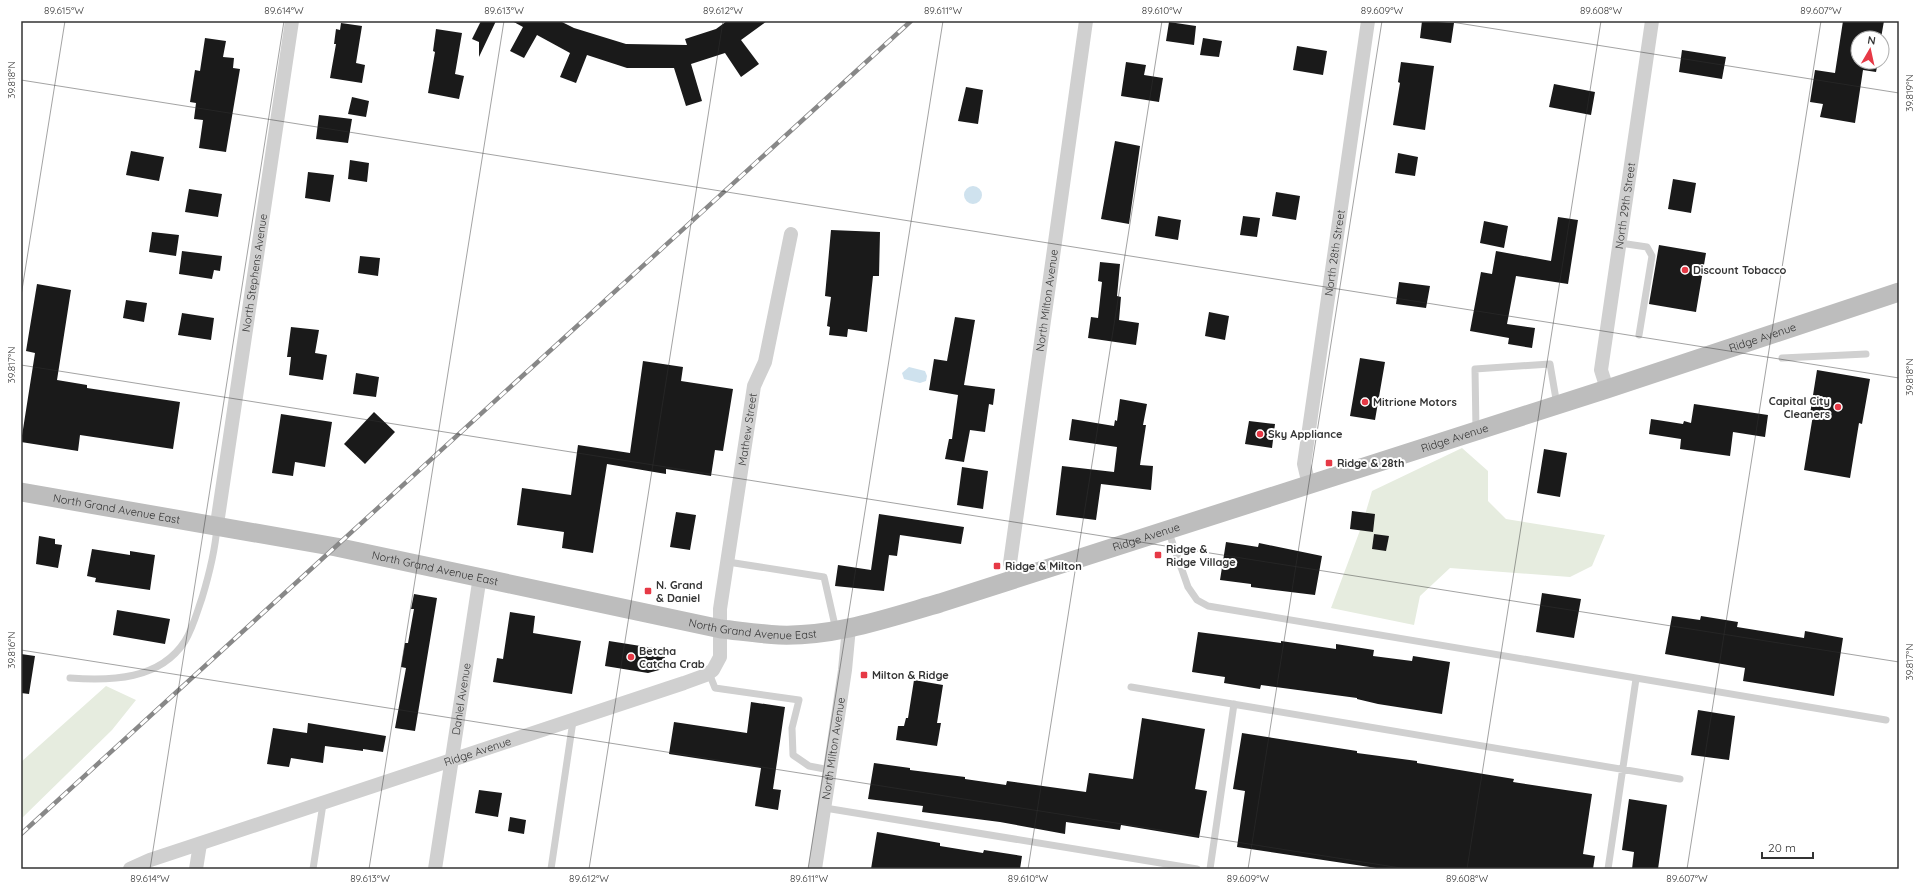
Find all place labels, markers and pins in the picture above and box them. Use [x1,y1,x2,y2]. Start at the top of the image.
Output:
place label: Discount Tobacco [1693,263,1787,277]
marker: Discount Tobacco [1680,265,1690,275]
place label: Capital City Cleaners [1769,394,1830,421]
place label: Mitrione Motors [1373,395,1457,409]
marker: Mitrione Motors [1360,397,1370,407]
marker: Capital City Cleaners [1833,402,1843,412]
place label: Sky Appliance [1268,427,1343,441]
marker: Sky Appliance [1255,429,1265,439]
place label: Ridge & 28th [1337,456,1405,470]
marker: Ridge & 28th [1324,458,1334,468]
place label: Ridge & Ridge Village [1166,542,1236,569]
marker: Ridge & Ridge Village [1153,550,1163,560]
place label: Ridge & Milton [1005,559,1082,573]
marker: Ridge & Milton [992,561,1002,571]
place label: N. Grand & Daniel [656,578,703,605]
marker: N. Grand & Daniel [643,586,653,596]
place label: Betcha Catcha Crab [639,644,705,671]
marker: Betcha Catcha Crab [626,652,636,662]
place label: Milton & Ridge [872,668,949,682]
marker: Milton & Ridge [859,670,869,680]

